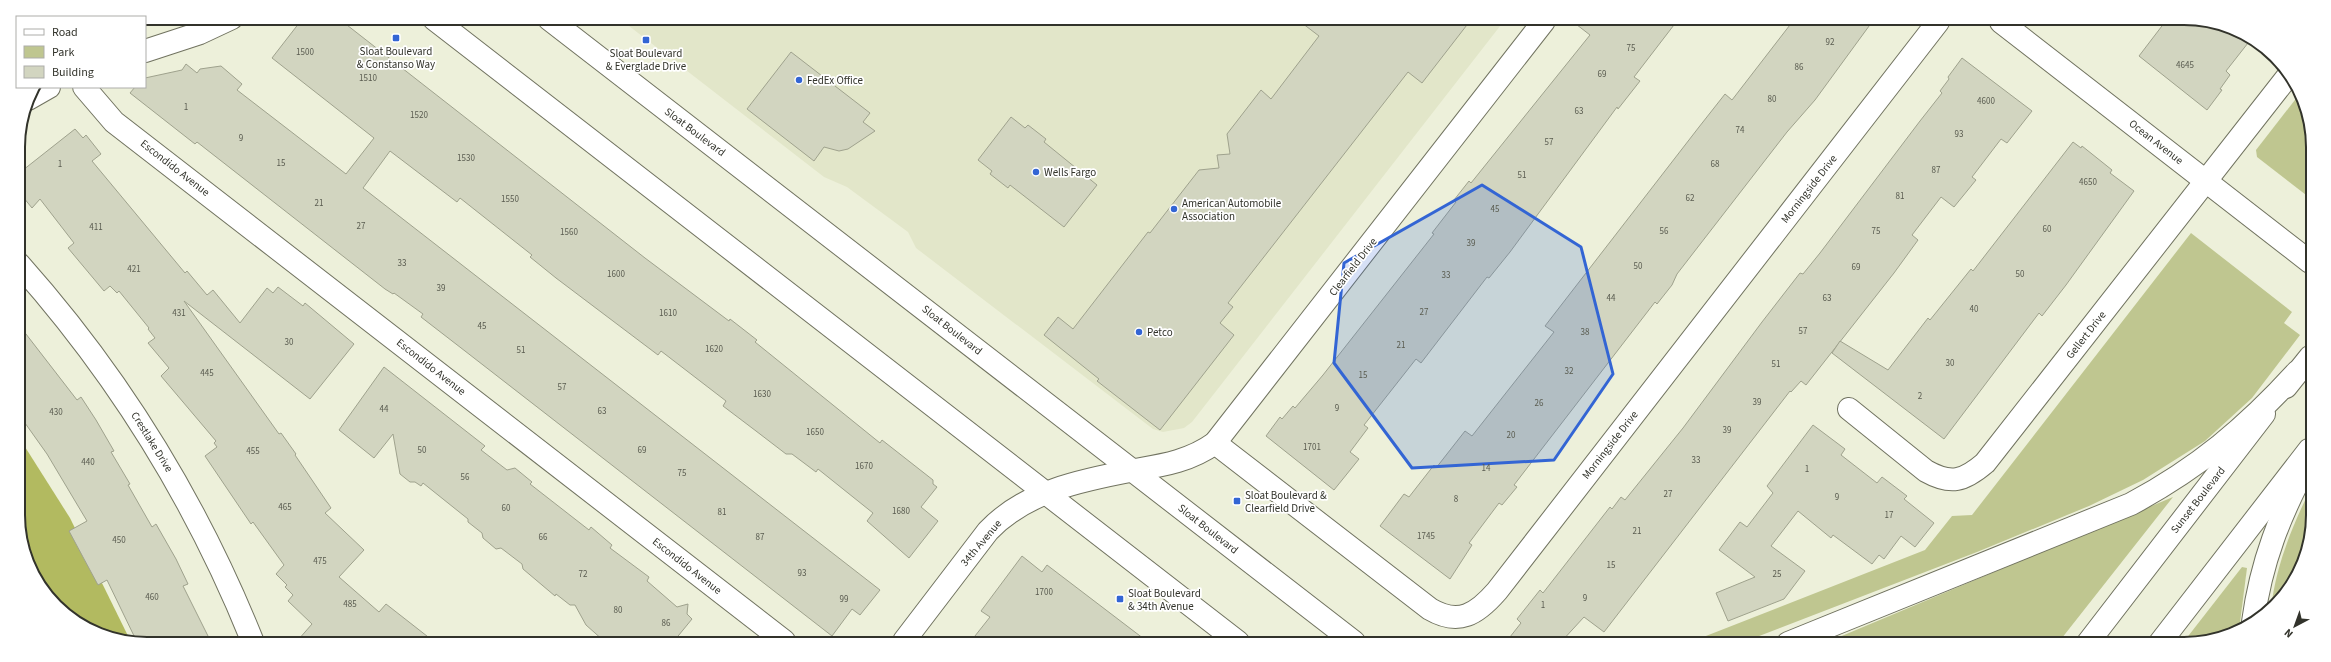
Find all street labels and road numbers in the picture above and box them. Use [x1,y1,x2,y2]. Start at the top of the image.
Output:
street label: Sloat Boulevard [661,104,729,160]
street label: Ocean Avenue [2126,116,2187,168]
street label: Escondido Avenue [137,136,213,200]
street label: Morningside Drive [1778,151,1841,226]
street label: Clearfield Drive [1326,234,1381,299]
street label: Sloat Boulevard [919,302,985,358]
street label: Gellert Drive [2063,308,2110,362]
street label: Escondido Avenue [393,335,469,399]
street label: Morningside Drive [1579,407,1642,482]
street label: Crestlake Drive [127,409,177,476]
street label: Sunset Boulevard [2167,464,2229,536]
street label: Sloat Boulevard [1175,501,1241,557]
street label: 34th Avenue [957,516,1005,570]
street label: Escondido Avenue [649,534,725,598]

